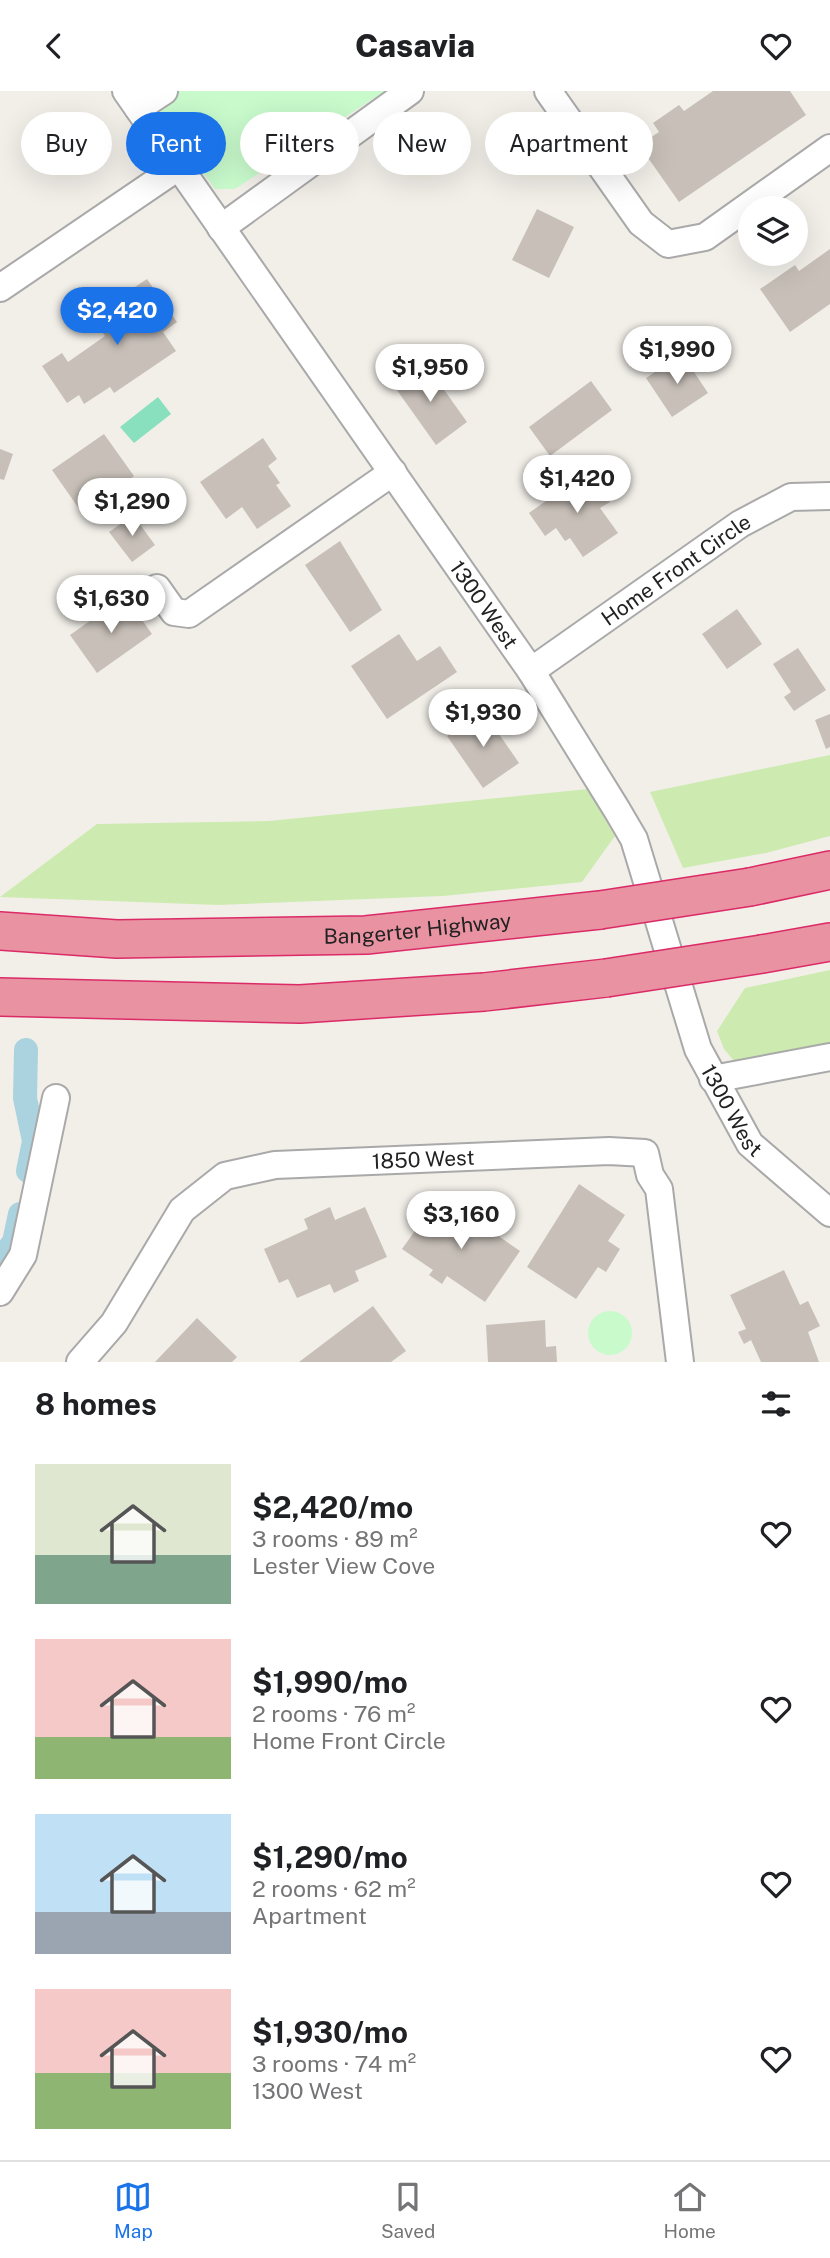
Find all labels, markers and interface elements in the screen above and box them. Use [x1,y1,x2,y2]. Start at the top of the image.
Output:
icon: back [35,27,73,65]
text: Casavia [355,27,475,64]
icon: heart [757,27,795,65]
chip: Buy [21,112,112,175]
chip: Rent [126,112,226,175]
chip: Filters [240,112,359,175]
chip: New [373,112,471,175]
chip: Apartment [485,112,653,175]
map controls [738,196,808,266]
button: layers [738,196,808,266]
pin: $2,420 [60,287,174,347]
text: $2,420 [76,296,158,323]
pin: $1,990 [620,327,734,386]
text: $1,990 [639,335,715,362]
pin: $1,950 [373,345,487,404]
text: $1,950 [391,353,469,380]
pin: $1,420 [520,455,634,515]
text: $1,420 [539,464,615,491]
pin: $1,290 [75,479,189,538]
text: $1,290 [94,487,170,514]
street label: Home Front Circle [596,508,755,630]
street label: 1300 West [445,556,524,653]
pin: $1,630 [54,575,168,635]
text: $1,630 [72,584,150,611]
pin: $1,930 [426,689,540,749]
text: $1,930 [445,698,522,725]
street label: Bangerter Highway [323,907,512,948]
street label: 1300 West [696,1060,768,1162]
street label: 1850 West [371,1144,475,1173]
pin: $3,160 [404,1191,518,1251]
text: $3,160 [422,1200,500,1227]
icon: filters [757,1385,795,1423]
text: 8 homes [35,1386,157,1422]
text: $2,420/mo [252,1489,413,1525]
icon: home [91,1492,175,1576]
icon: heart [757,1515,795,1553]
text: 3 rooms · 89 m² [252,1525,418,1552]
text: Lester View Cove [252,1552,435,1579]
text: $1,990/mo [252,1664,408,1700]
icon: home [91,1667,175,1751]
icon: heart [757,1690,795,1728]
text: 2 rooms · 76 m² [252,1700,415,1727]
text: Home Front Circle [252,1727,446,1754]
text: $1,290/mo [252,1839,408,1875]
icon: home [91,1842,175,1926]
icon: heart [757,1865,795,1903]
text: 2 rooms · 62 m² [252,1875,416,1902]
text: Apartment [252,1902,367,1929]
text: $1,930/mo [252,2014,408,2050]
icon: home [91,2017,175,2101]
icon: heart [757,2040,795,2078]
text: 3 rooms · 74 m² [252,2050,416,2077]
text: 1300 West [252,2077,363,2104]
tab: Map [114,2178,153,2242]
tab: Saved [381,2178,435,2242]
tab: Home [663,2178,716,2242]

